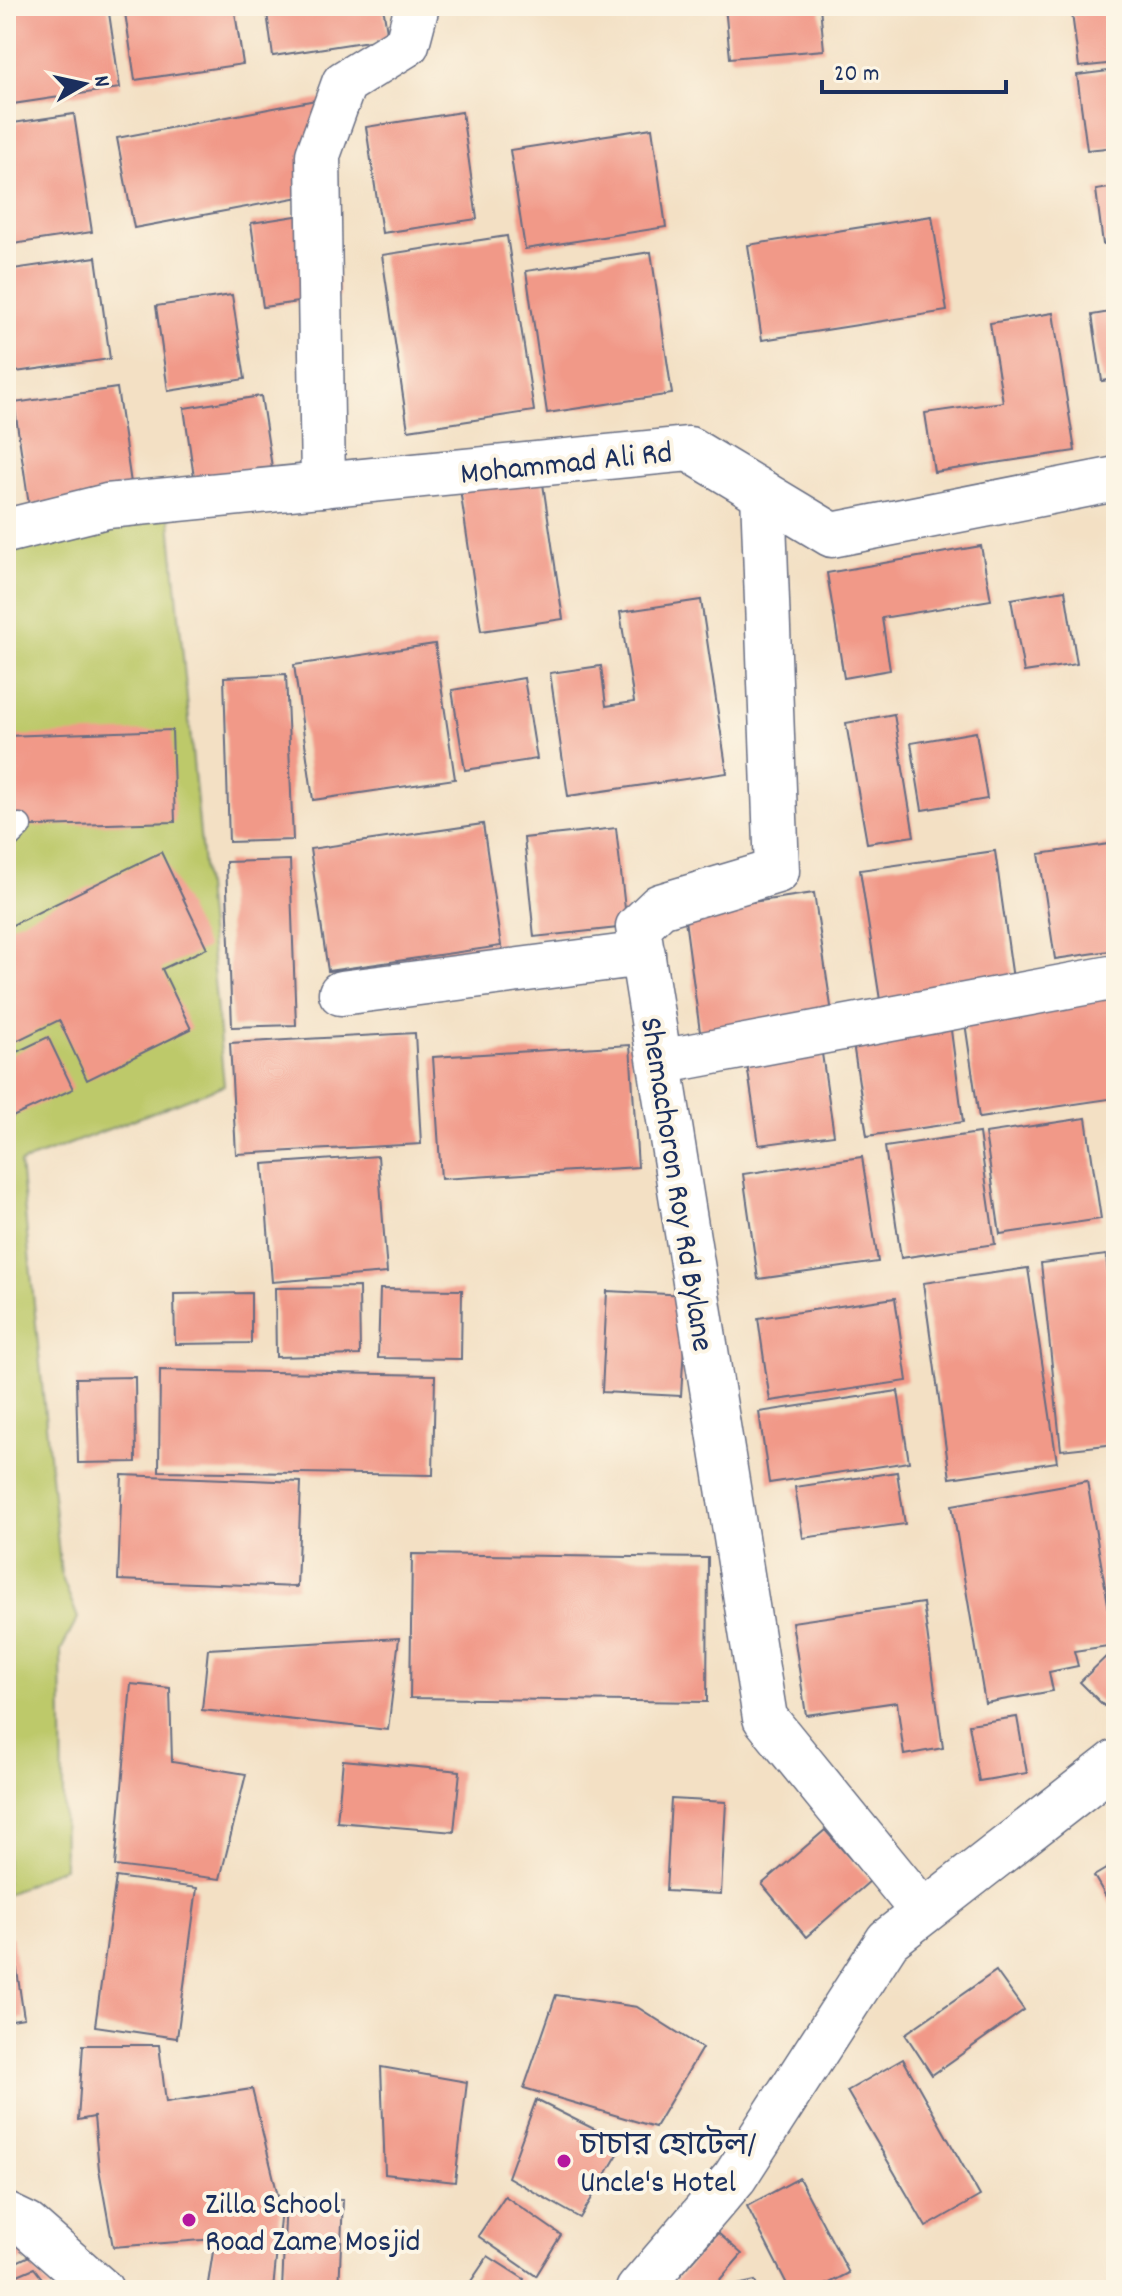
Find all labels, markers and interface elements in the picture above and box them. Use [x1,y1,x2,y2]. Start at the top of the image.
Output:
north arrow [44,44,124,124]
scale bar [822,44,1006,94]
text: 20 m [834,58,880,92]
text: N [84,74,116,89]
street label: Mohammad Ali Rd [458,432,675,500]
street label: Shemachoron Roy Rd Bylane [625,1015,723,1355]
place label: চাচার হোটেল/ Uncle's Hotel [579,2125,757,2208]
marker: চাচার হোটেল/ Uncle's Hotel [555,2152,573,2170]
place label: Zilla School Road Zame Mosjid [205,2184,420,2267]
marker: Zilla School Road Zame Mosjid [180,2211,198,2229]

